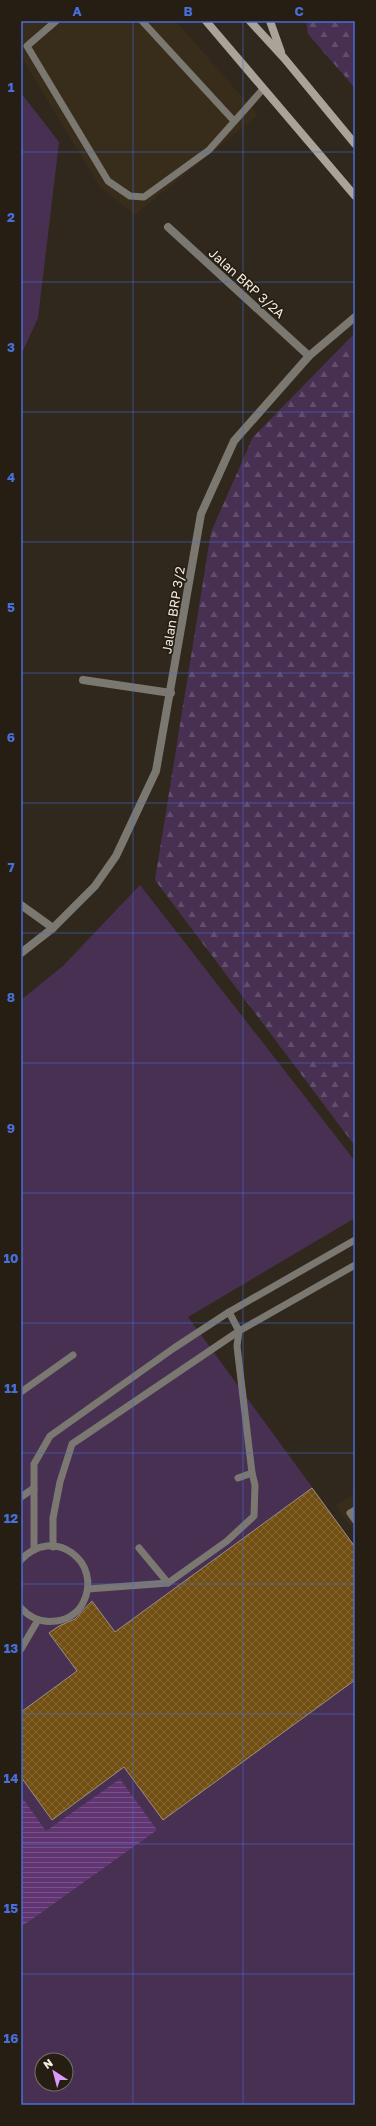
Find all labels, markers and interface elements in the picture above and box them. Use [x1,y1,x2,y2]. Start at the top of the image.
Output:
text: A [72,3,82,19]
text: B [183,3,193,19]
text: C [294,3,304,19]
text: 1 [8,79,15,95]
text: 2 [7,209,15,225]
street label: Jalan BRP 3/2A [206,245,289,321]
text: 3 [7,339,15,355]
text: 4 [7,469,15,485]
street label: Jalan BRP 3/2 [158,565,188,655]
text: 5 [7,599,15,615]
text: 6 [7,729,15,745]
text: 7 [7,859,15,875]
text: 8 [7,989,15,1005]
text: 9 [7,1120,15,1136]
text: 10 [3,1250,19,1266]
text: 11 [4,1380,18,1396]
text: 12 [4,1510,18,1526]
text: 13 [4,1640,18,1656]
text: 14 [4,1770,18,1786]
text: 15 [4,1900,18,1916]
text: 16 [4,2030,18,2046]
north arrow [34,2052,74,2092]
text: N [41,2056,55,2071]

